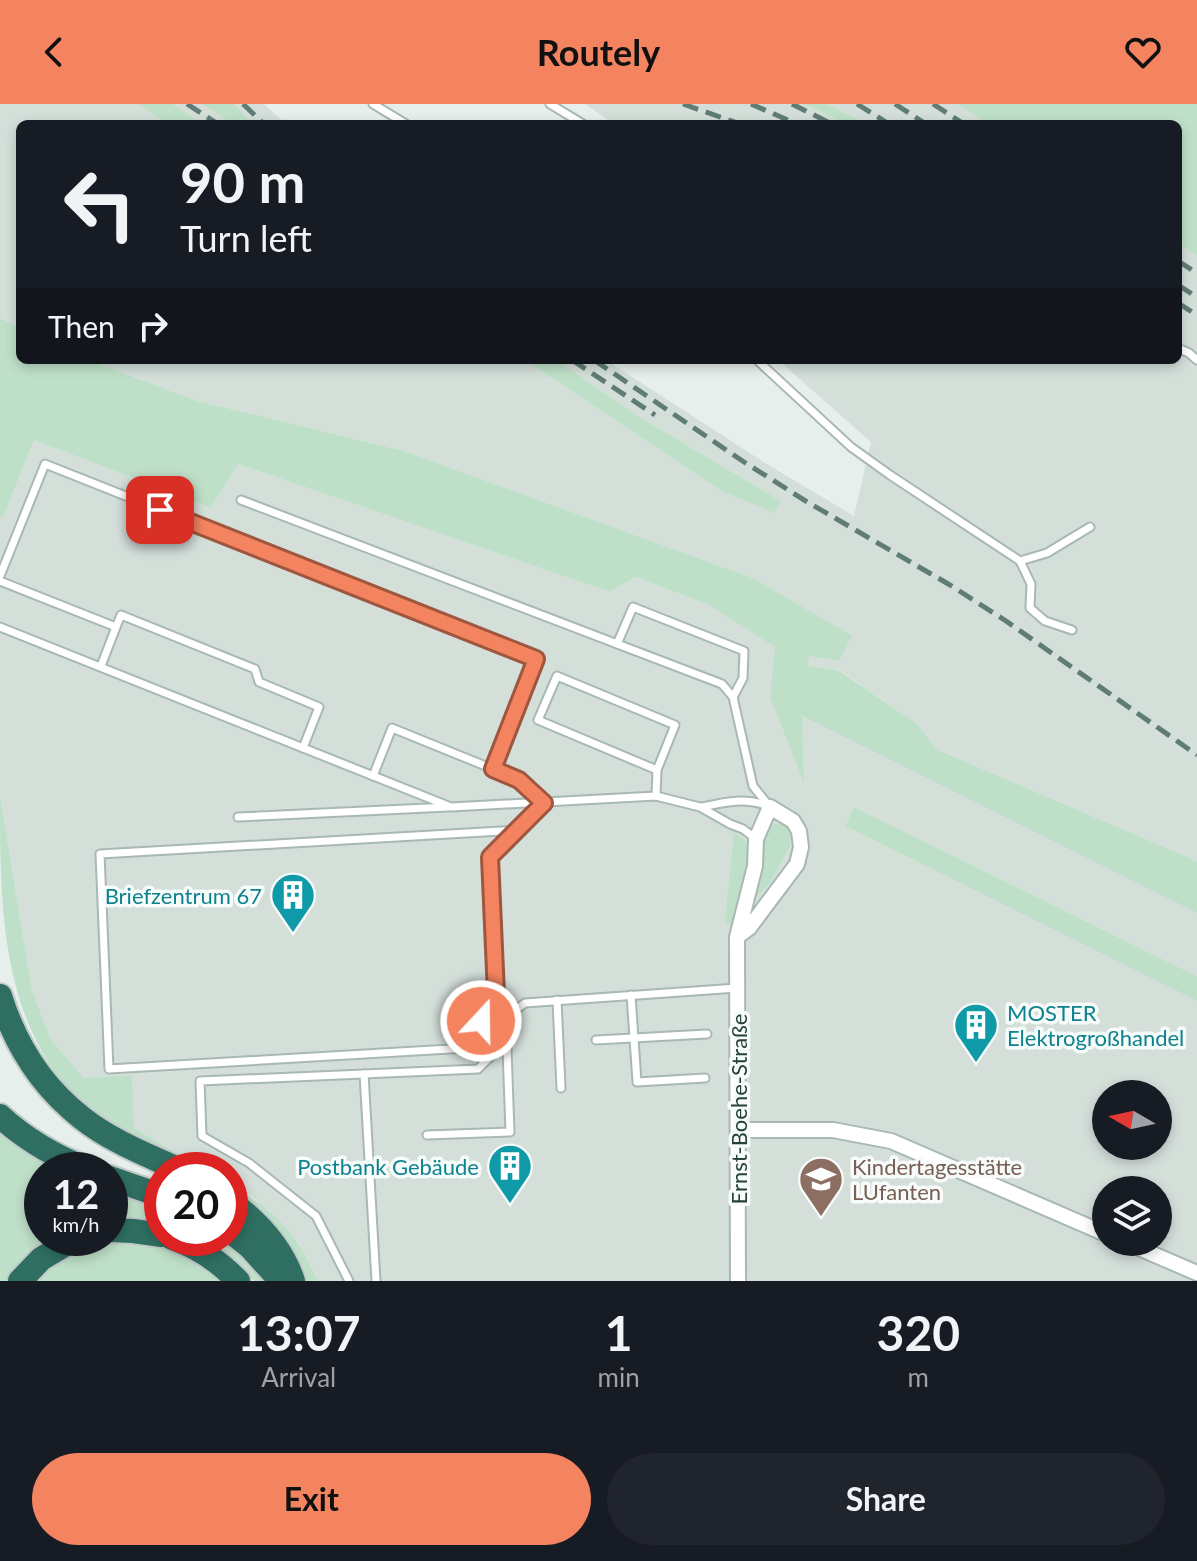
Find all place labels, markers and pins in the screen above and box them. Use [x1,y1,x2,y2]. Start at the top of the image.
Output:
pin [126,476,194,544]
building icon: Briefzentrum 67 [269,871,317,934]
place label: Briefzentrum 67 [105,882,262,909]
place label: MOSTER Elektrogroßhandel [1007,999,1184,1051]
building icon: MOSTER Elektrogroßhandel [952,1001,1000,1064]
building icon: Postbank Gebäude [486,1142,534,1205]
place label: Postbank Gebäude [297,1153,479,1180]
place label: Kindertagesstätte LUfanten [852,1153,1022,1205]
school or university icon: Kindertagesstätte LUfanten [797,1155,845,1218]

